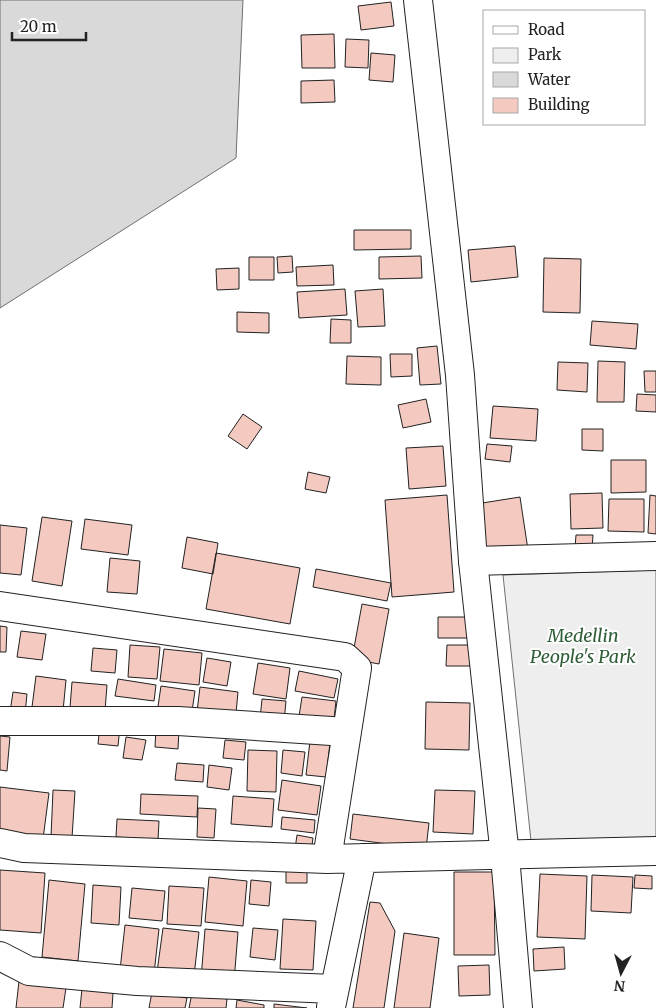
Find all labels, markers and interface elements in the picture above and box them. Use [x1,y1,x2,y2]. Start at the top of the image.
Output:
scale bar [12,10,86,42]
legend [483,10,646,125]
text: 20 m [20,17,57,36]
text: Road [528,20,564,39]
text: Park [528,45,562,64]
text: Water [527,70,571,89]
text: Building [528,95,590,114]
park label: Medellin People's Park [530,624,636,668]
north arrow [596,948,646,998]
text: N [613,976,626,995]

